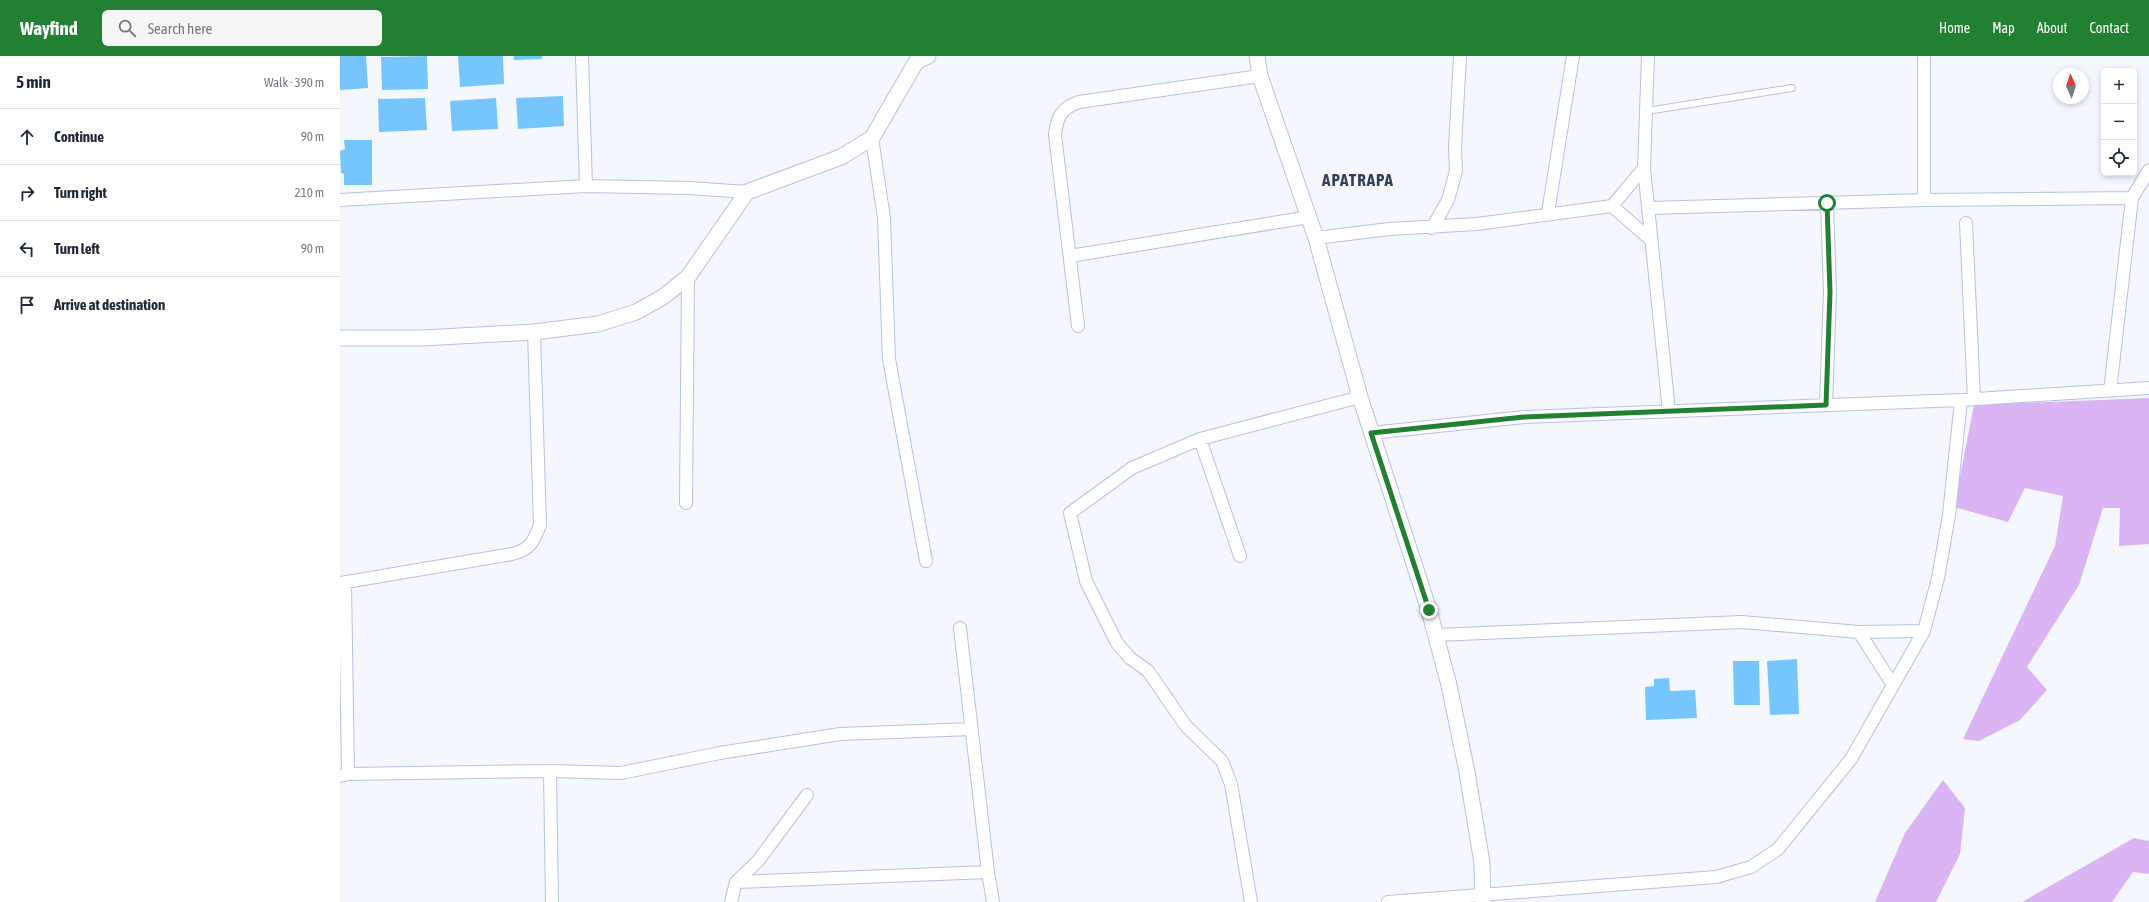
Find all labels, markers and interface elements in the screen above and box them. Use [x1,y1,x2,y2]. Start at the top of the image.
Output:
search box [102,10,382,46]
text: Wayfind [20,17,78,39]
icon: search [116,17,138,39]
text: Search here [148,20,212,37]
text: Home [1939,20,1970,36]
text: Map [1992,20,2015,36]
text: About [2037,20,2068,36]
text: Contact [2090,20,2129,36]
north arrow [2053,68,2089,104]
map controls [2101,68,2137,176]
button: + [2101,68,2137,104]
text: 5 min [16,72,51,92]
text: Walk · 390 m [264,75,324,90]
button: − [2101,104,2137,140]
icon: ahead [16,126,38,148]
text: Continue [54,128,104,145]
text: 90 m [301,129,324,144]
button: locate [2101,140,2137,176]
district label: APATRAPA [1321,170,1394,190]
icon: right [16,182,38,204]
text: Turn right [54,184,107,201]
text: 210 m [295,185,324,200]
route start [1818,194,1836,212]
icon: left [16,238,38,260]
text: Turn left [54,240,100,257]
text: 90 m [301,241,324,256]
icon: arrive [16,294,38,316]
text: Arrive at destination [54,296,165,313]
route end [1420,601,1438,619]

